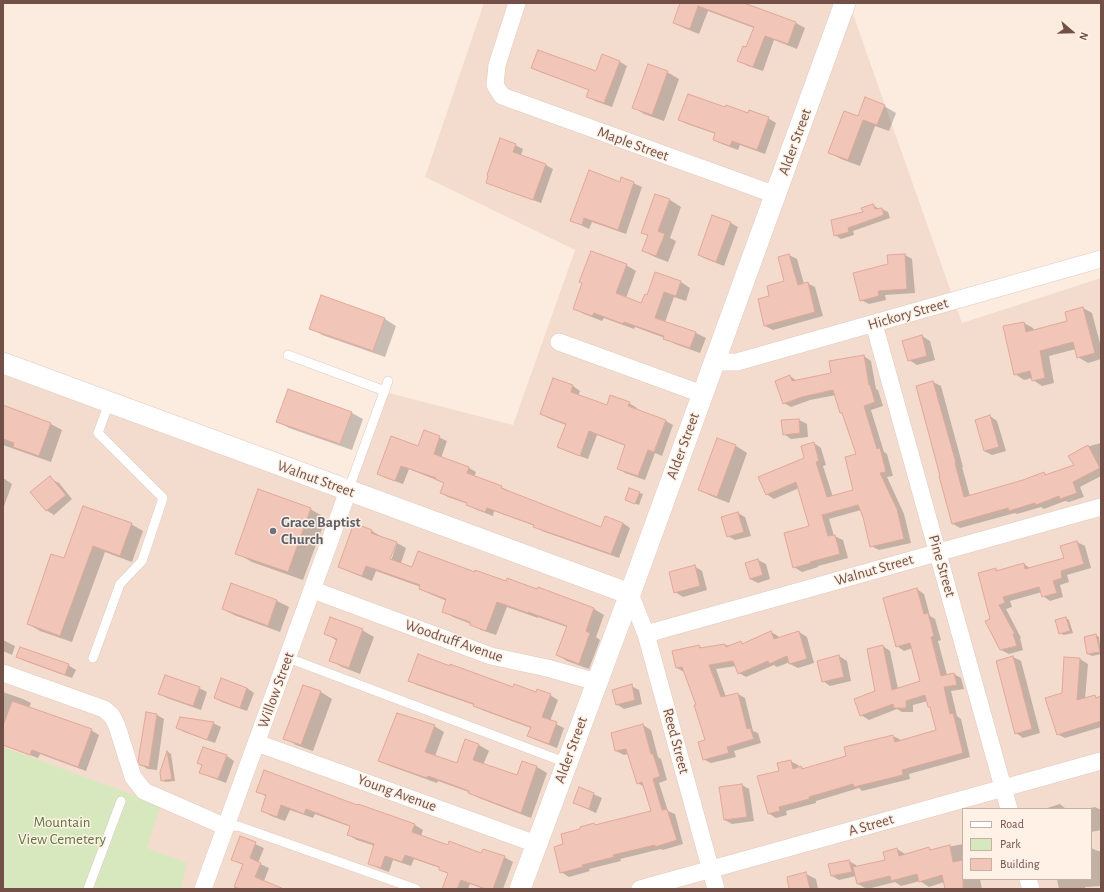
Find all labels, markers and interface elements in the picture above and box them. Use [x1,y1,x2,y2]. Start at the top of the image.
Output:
north arrow [1052,12,1092,52]
text: N [1077,31,1090,42]
street label: Alder Street [775,106,815,178]
street label: Maple Street [595,123,671,165]
street label: Hickory Street [866,294,950,334]
street label: Alder Street [663,410,703,482]
street label: Walnut Street [275,457,357,501]
place label: Grace Baptist Church [281,513,361,548]
marker: Grace Baptist Church [268,526,278,536]
street label: Pine Street [925,533,959,599]
street label: Walnut Street [833,550,915,590]
street label: Woodruff Avenue [402,616,506,666]
street label: Willow Street [254,650,298,730]
street label: Reed Street [659,706,693,776]
street label: Alder Street [551,714,591,786]
street label: Young Avenue [355,770,439,816]
legend [962,808,1092,880]
street label: A Street [846,810,896,840]
park label: Mountain View Cemetery [18,813,106,848]
text: Road [1000,818,1024,830]
text: Park [1000,838,1021,850]
text: Building [1000,858,1040,870]

